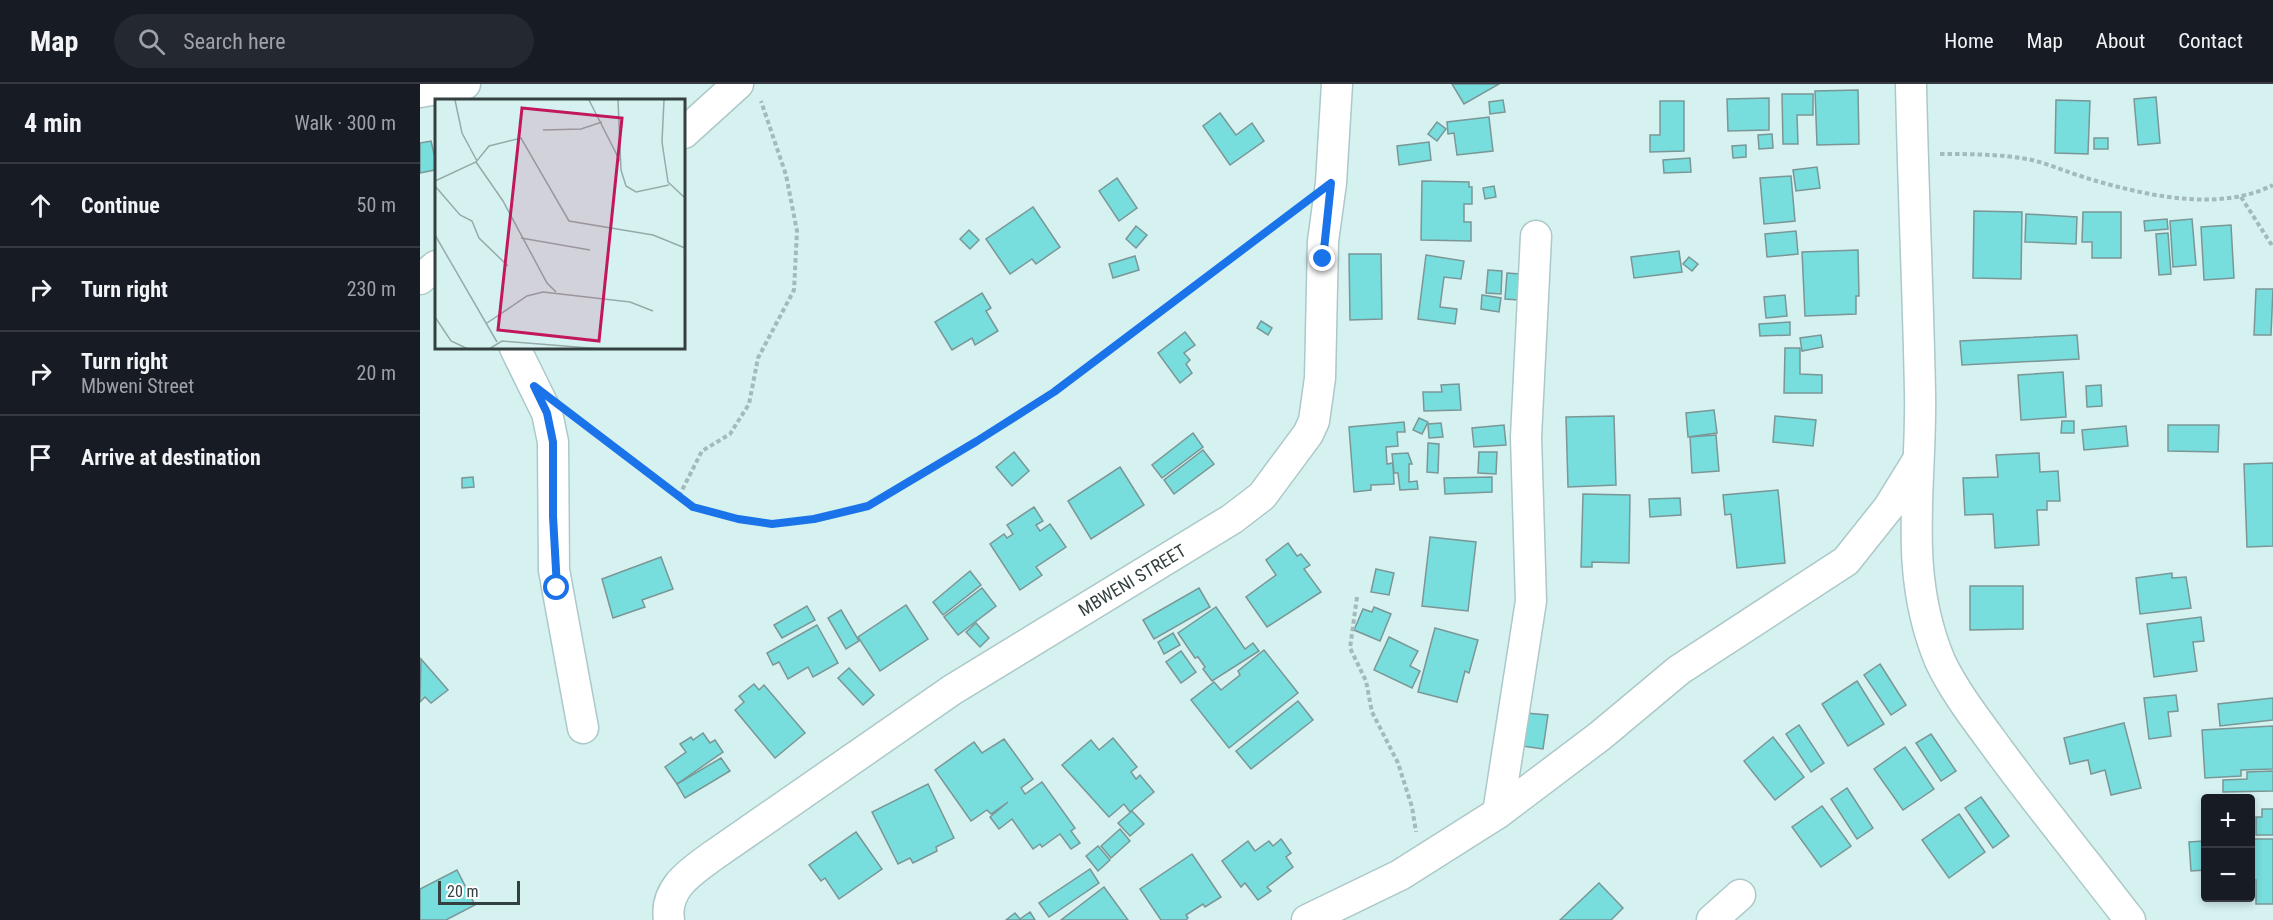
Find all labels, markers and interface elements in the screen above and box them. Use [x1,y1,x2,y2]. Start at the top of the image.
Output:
search box [114,14,534,68]
text: Map [30,25,78,58]
icon: search [135,25,168,58]
text: Search here [183,29,286,54]
text: Home [1944,29,1994,53]
text: Map [2027,29,2063,53]
text: About [2096,29,2145,53]
text: Contact [2178,29,2243,53]
inset map [435,99,686,350]
text: 4 min [24,108,82,138]
text: Walk · 300 m [295,111,396,135]
icon: ahead [24,189,57,222]
text: Continue [81,193,160,218]
text: 50 m [357,193,396,217]
route end [1309,245,1335,271]
icon: right [24,273,57,306]
text: Turn right [81,277,168,302]
text: 230 m [347,277,396,301]
text: Turn right [81,349,168,374]
icon: right [24,357,57,390]
text: 20 m [357,361,396,385]
text: Mbweni Street [81,374,194,398]
icon: arrive [24,441,57,474]
text: Arrive at destination [81,445,261,470]
street label: MBWENI STREET [1074,540,1190,620]
route start [543,574,569,600]
map controls [2201,794,2255,902]
button: + [2201,794,2255,848]
button: − [2201,848,2255,902]
scale bar [438,878,520,906]
text: 20 m [447,882,479,901]

